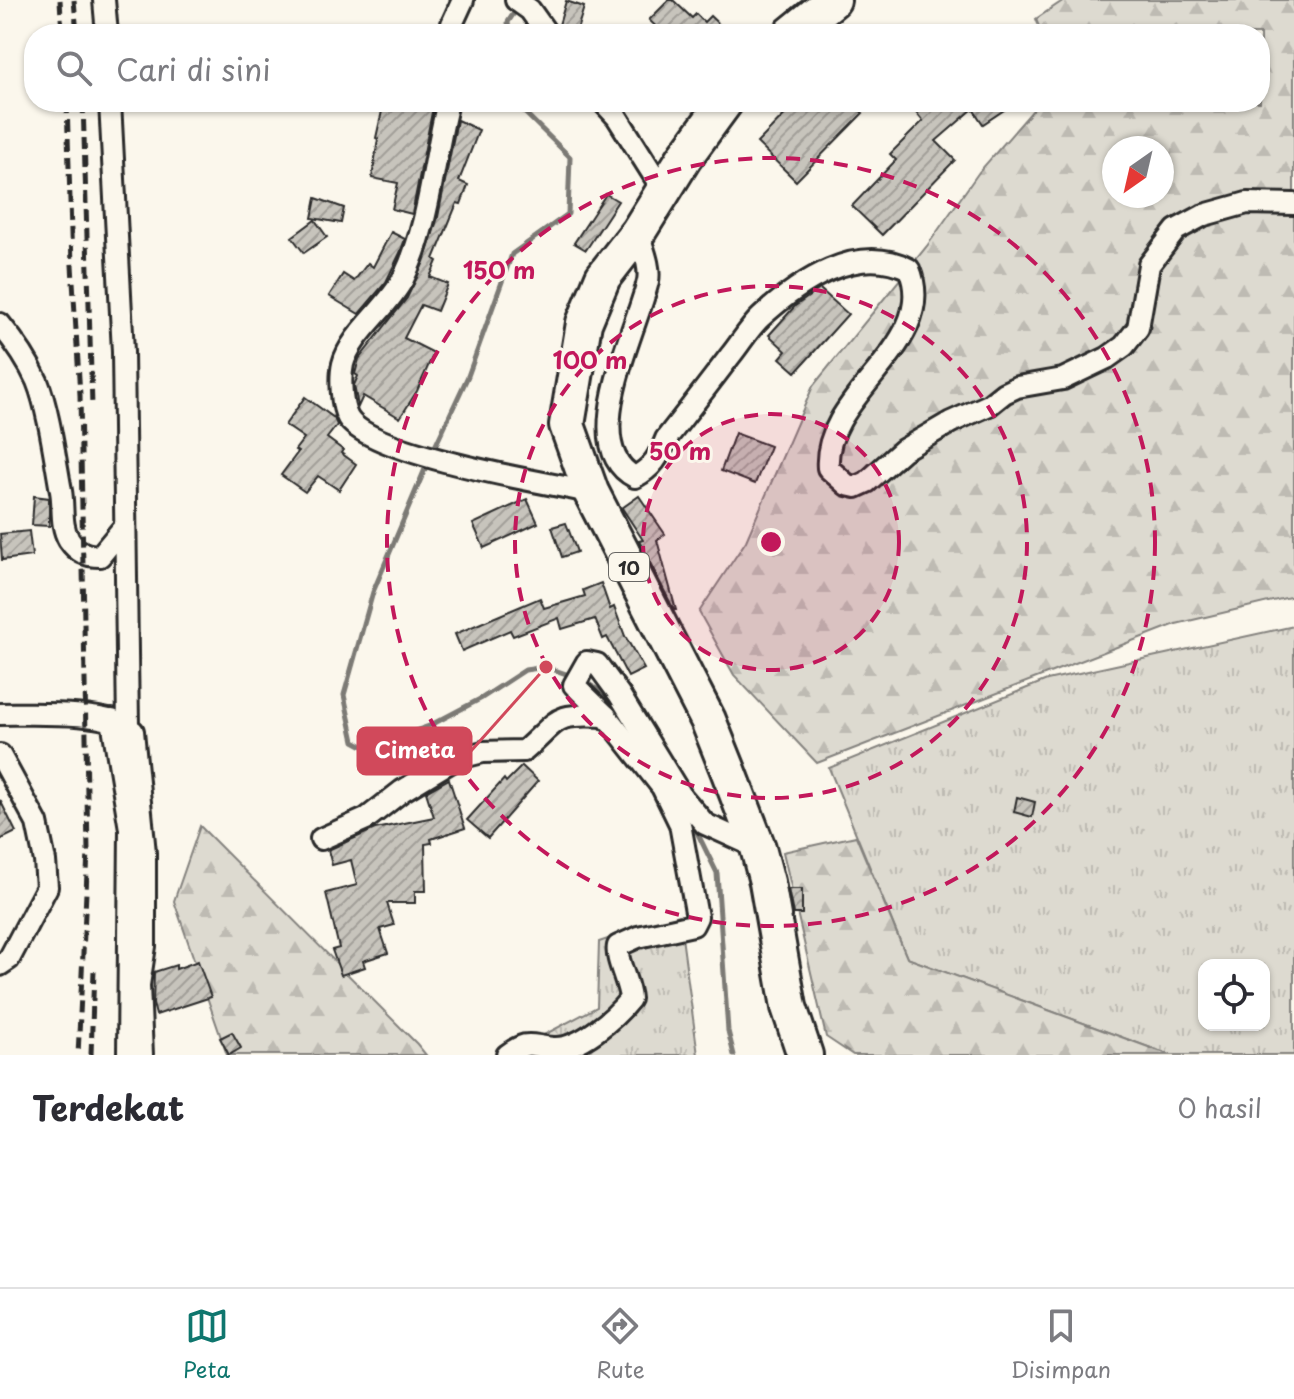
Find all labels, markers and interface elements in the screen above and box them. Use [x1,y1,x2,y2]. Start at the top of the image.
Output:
search box [24,24,1270,112]
icon: search [52,46,96,90]
text: Cari di sini [116,46,271,91]
north arrow [1102,136,1174,208]
text: 150 m [463,251,535,287]
text: 100 m [553,341,627,377]
text: 50 m [649,432,711,468]
centre of rings [757,528,785,556]
road number: 10 [609,553,649,581]
callout: Cimeta [358,728,471,774]
text: Cimeta [375,732,456,765]
map controls [1198,959,1270,1031]
button: locate [1198,959,1270,1031]
text: Terdekat [32,1081,184,1133]
text: 0 hasil [1177,1088,1262,1127]
tab: Peta [183,1304,230,1385]
tab: Rute [596,1304,645,1385]
tab: Disimpan [1011,1304,1111,1385]

